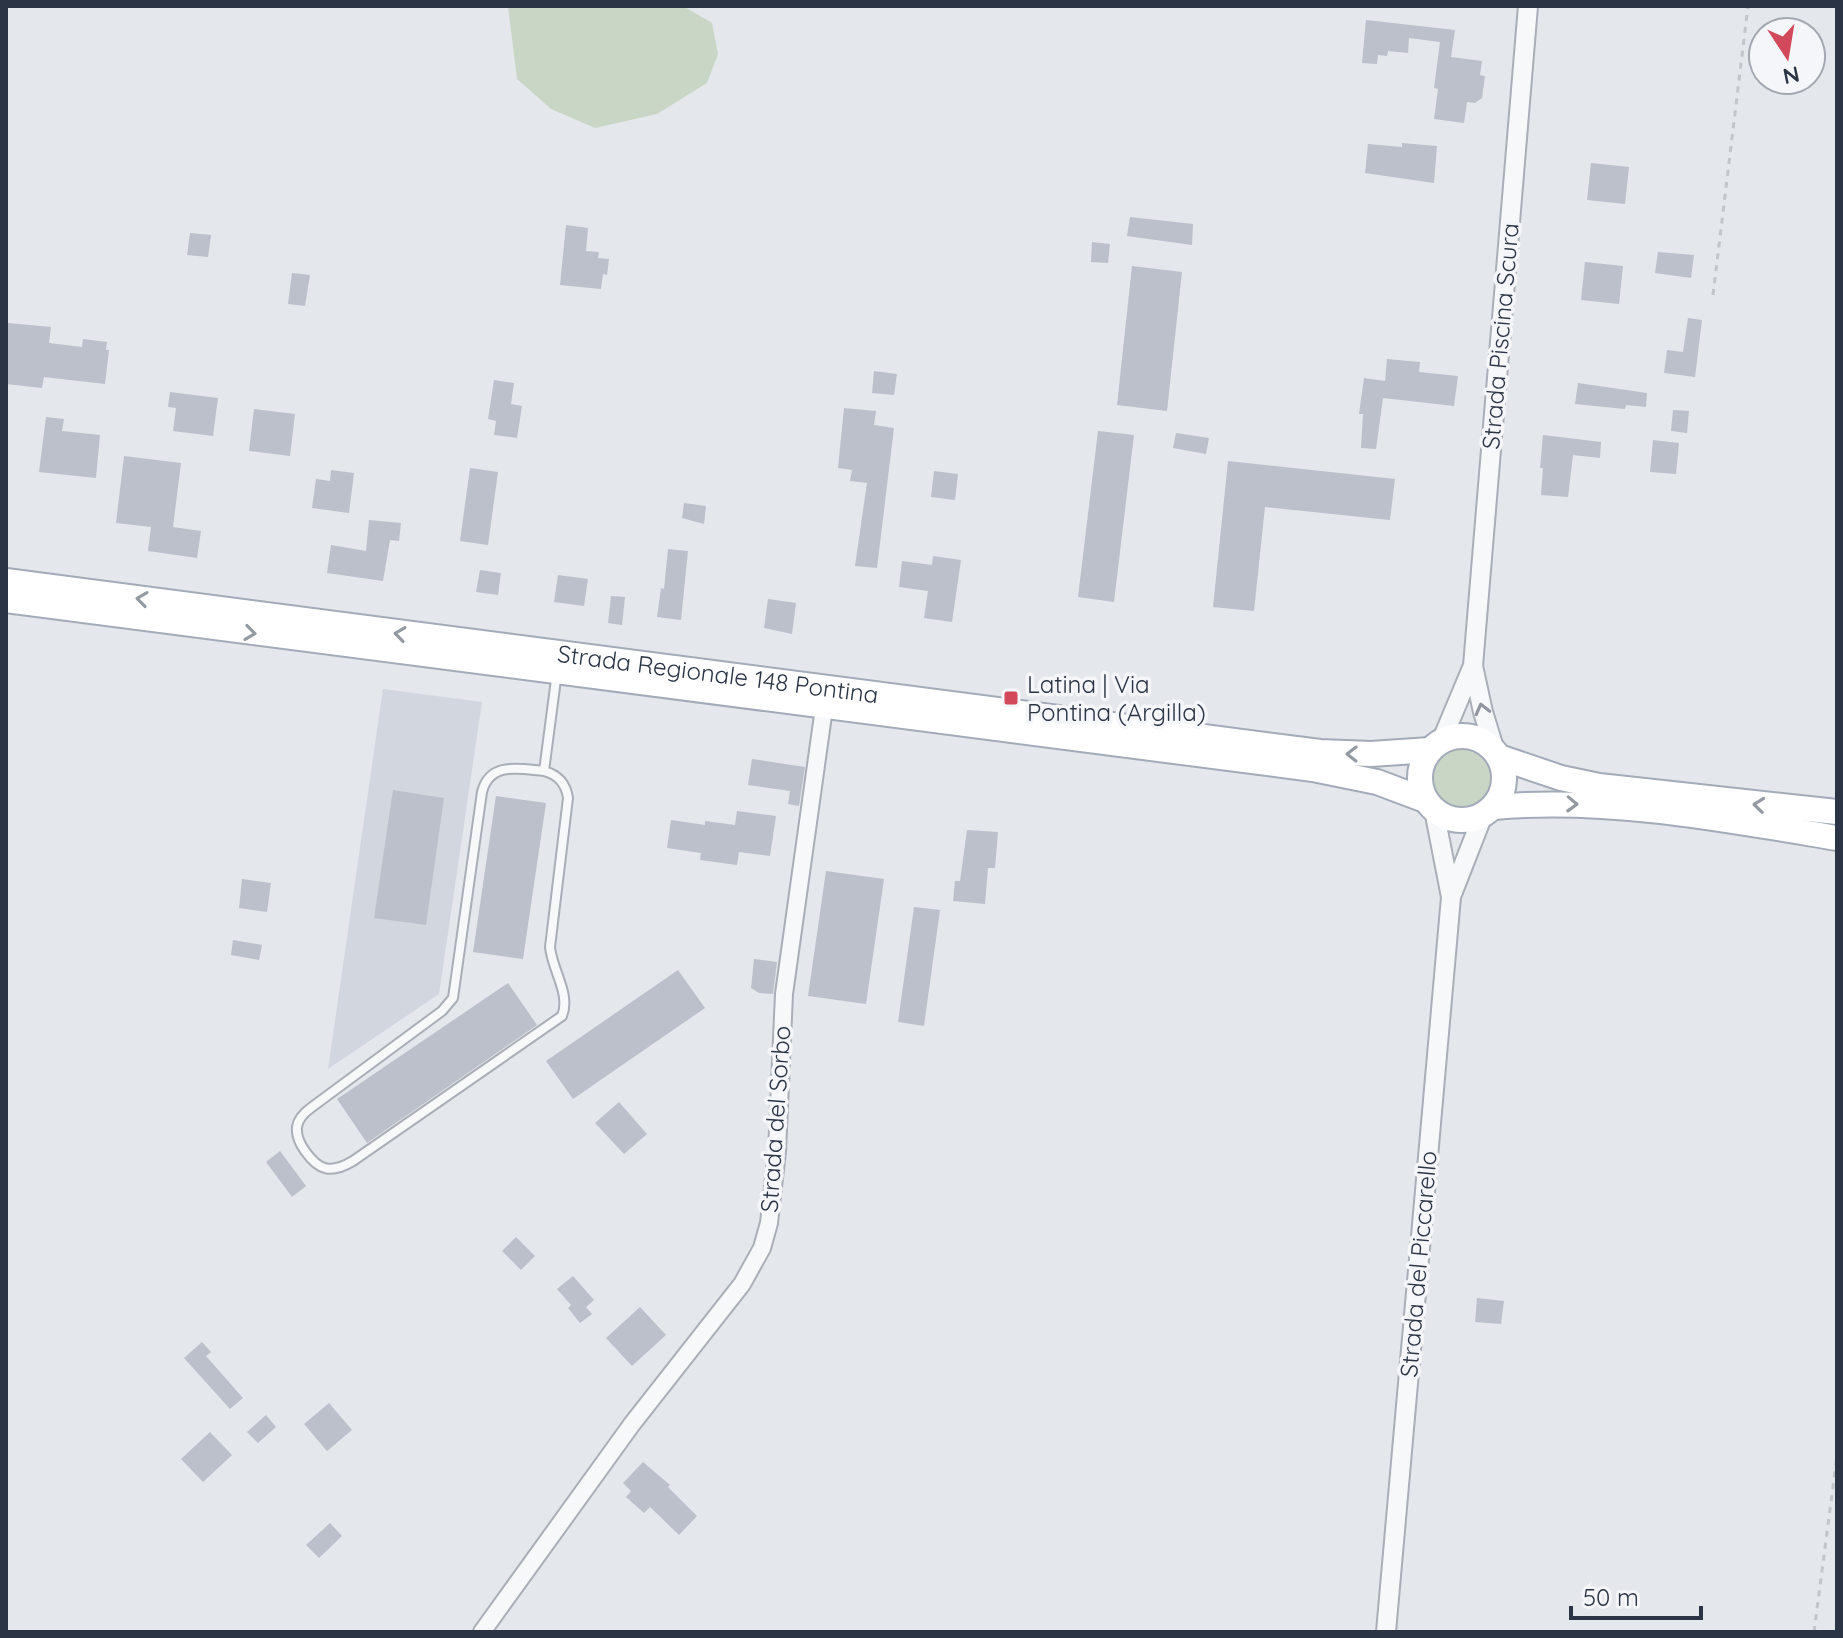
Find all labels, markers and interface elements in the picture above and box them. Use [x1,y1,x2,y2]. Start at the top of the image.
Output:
north arrow [1747,16,1827,96]
text: N [1780,60,1802,91]
street label: Strada Piscina Scura [1475,222,1525,450]
one-way arrow [135,591,148,608]
one-way arrow [243,624,257,641]
one-way arrow [393,625,406,642]
street label: Strada Regionale 148 Pontina [556,638,880,709]
place label: Latina | Via Pontina (Argilla) [1027,669,1206,727]
marker: Latina | Via Pontina (Argilla) [1002,689,1020,707]
one-way arrow [1475,702,1492,716]
one-way arrow [1345,745,1358,763]
one-way arrow [1566,795,1579,813]
one-way arrow [1752,797,1765,814]
street label: Strada del Sorbo [754,1025,796,1213]
street label: Strada del Piccarello [1393,1149,1443,1379]
scale bar [1571,1570,1701,1620]
text: 50 m [1583,1582,1639,1612]

